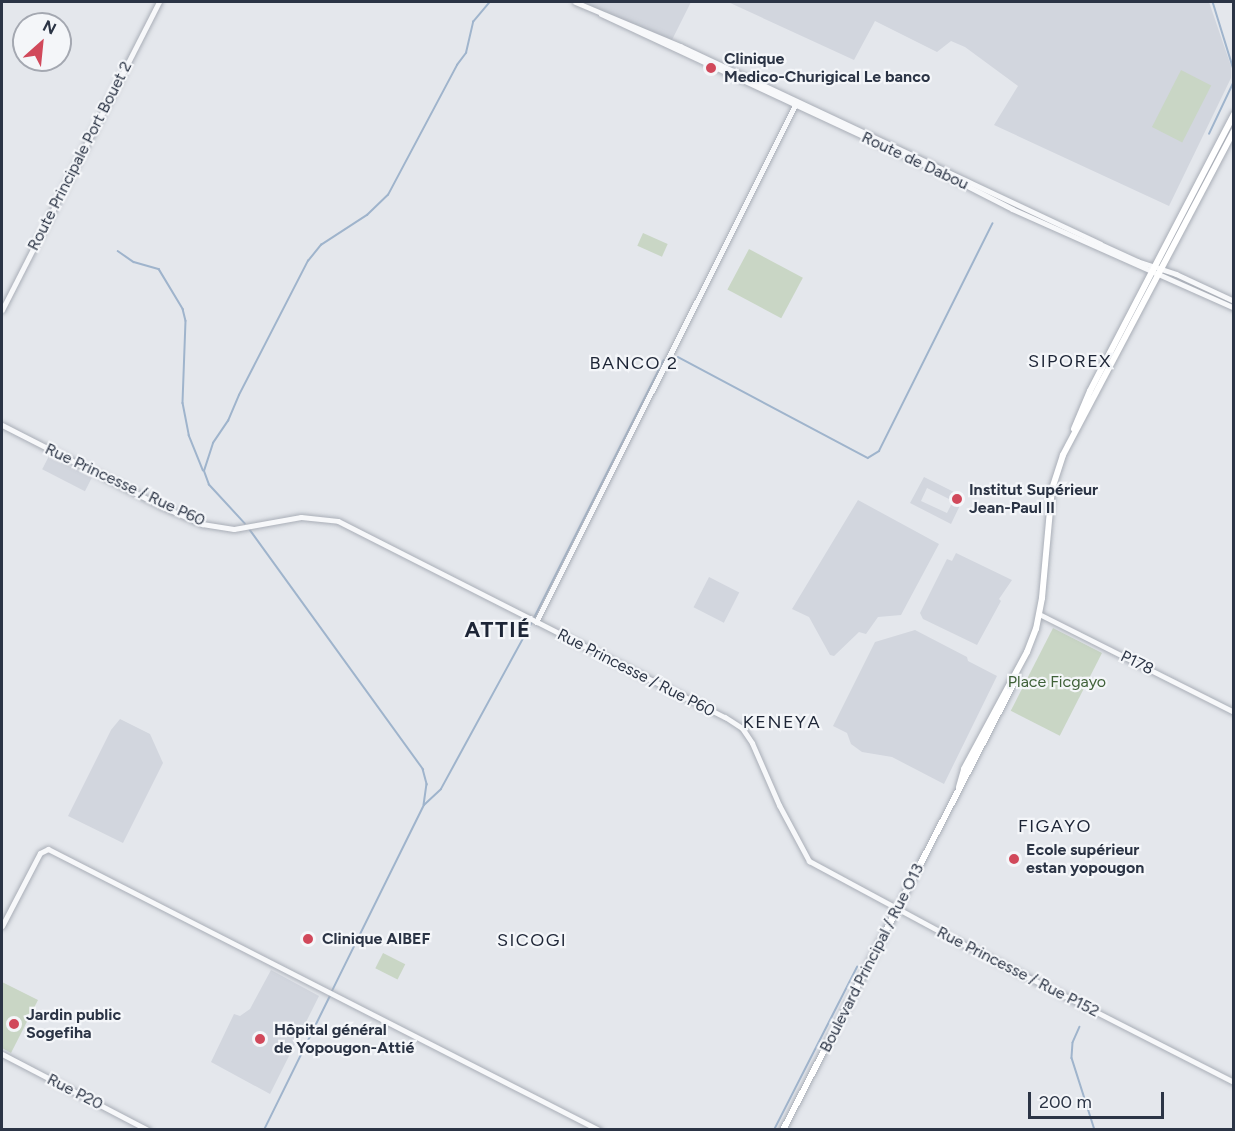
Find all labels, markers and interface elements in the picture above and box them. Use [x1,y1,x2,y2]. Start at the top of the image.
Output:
north arrow [12,12,72,72]
text: N [40,16,59,39]
place label: Clinique Medico-Churigical Le banco [724,49,930,87]
street label: Route Principale Port Bouet 2 [24,58,136,254]
marker: Clinique Medico-Churigical Le banco [702,59,720,77]
street label: Route de Dabou [858,128,972,194]
district label: SIPOREX [1028,350,1112,372]
district label: BANCO 2 [589,352,679,374]
street label: Rue Princesse / Rue P60 [42,439,208,531]
place label: Institut Supérieur Jean-Paul II [969,480,1098,518]
marker: Institut Supérieur Jean-Paul II [950,492,964,506]
district label: ATTIÉ [464,617,532,643]
street label: Rue Princesse / Rue P60 [554,625,718,721]
street label: P178 [1117,647,1157,679]
park label: Place Ficgayo [1008,672,1106,692]
district label: KENEYA [743,711,821,733]
district label: FIGAYO [1018,815,1092,837]
place label: Ecole supérieur estan yopougon [1026,840,1144,878]
marker: Ecole supérieur estan yopougon [1007,852,1021,866]
street label: Boulevard Principal / Rue O13 [816,860,928,1056]
street label: Rue Princesse / Rue P152 [934,923,1102,1021]
place label: Clinique AIBEF [322,929,430,949]
district label: SICOGI [497,929,567,951]
marker: Clinique AIBEF [299,930,317,948]
place label: Jardin public Sogefiha [26,1005,121,1043]
marker: Jardin public Sogefiha [7,1017,21,1031]
place label: Hôpital général de Yopougon-Attié [274,1020,414,1058]
marker: Hôpital général de Yopougon-Attié [251,1030,269,1048]
street label: Rue P20 [44,1070,106,1114]
scale bar [1031,1080,1168,1118]
text: 200 m [1039,1091,1092,1113]

